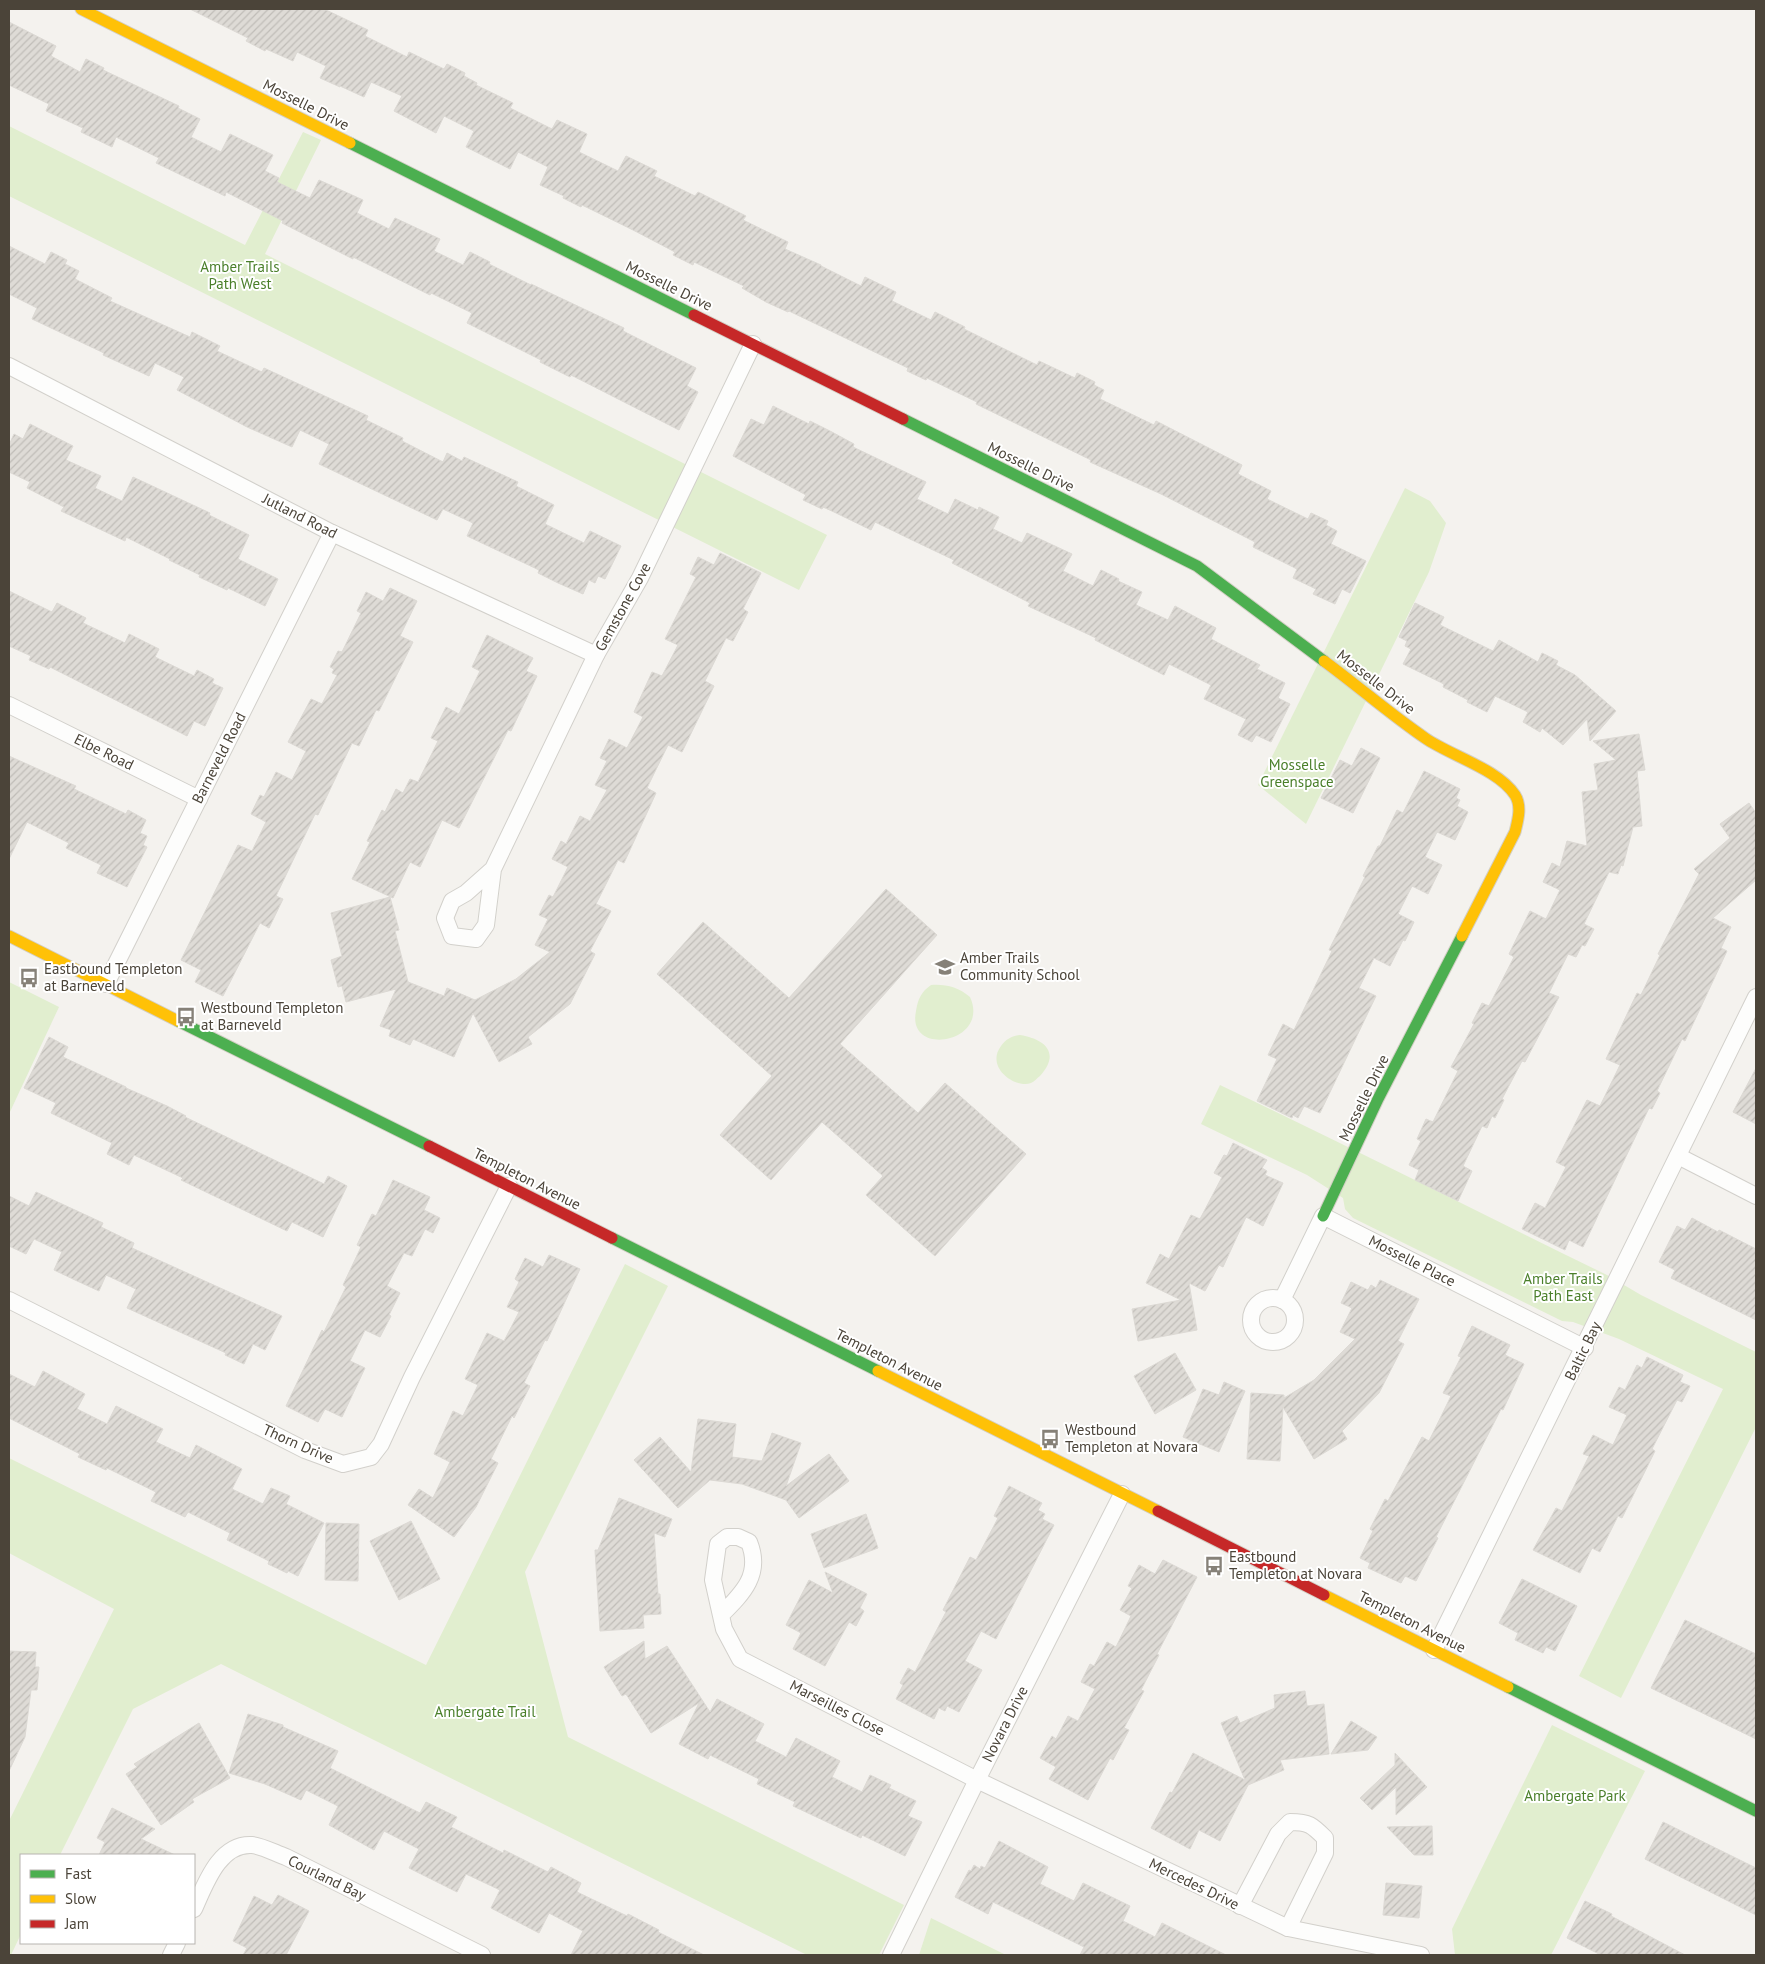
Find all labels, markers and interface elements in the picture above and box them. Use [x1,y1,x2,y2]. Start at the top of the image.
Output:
street label: Mosselle Drive [260,75,352,134]
street label: Mosselle Drive [623,256,716,315]
park label: Amber Trails Path West [200,257,280,293]
street label: Mosselle Drive [985,437,1078,496]
street label: Jutland Road [259,488,341,542]
street label: Gemstone Cove [590,559,655,655]
street label: Mosselle Drive [1333,645,1419,718]
street label: Barneveld Road [187,709,250,807]
street label: Elbe Road [71,729,137,774]
park label: Mosselle Greenspace [1260,755,1334,791]
place label: Amber Trails Community School [960,948,1080,984]
school or university icon: Amber Trails Community School [934,956,956,978]
place label: Eastbound Templeton at Barneveld [44,959,182,995]
bus stop icon: Eastbound Templeton at Barneveld [18,967,40,989]
place label: Westbound Templeton at Barneveld [201,998,343,1034]
bus stop icon: Westbound Templeton at Barneveld [175,1006,197,1028]
street label: Mosselle Drive [1334,1051,1393,1144]
street label: Templeton Avenue [470,1143,584,1214]
street label: Mosselle Place [1366,1231,1459,1291]
park label: Amber Trails Path East [1523,1269,1603,1305]
street label: Baltic Bay [1560,1318,1605,1383]
street label: Templeton Avenue [832,1324,946,1395]
street label: Thorn Drive [260,1420,337,1468]
place label: Westbound Templeton at Novara [1065,1420,1198,1456]
bus stop icon: Westbound Templeton at Novara [1039,1428,1061,1450]
place label: Eastbound Templeton at Novara [1229,1547,1362,1583]
bus stop icon: Eastbound Templeton at Novara [1203,1555,1225,1577]
street label: Templeton Avenue [1355,1586,1469,1657]
street label: Marseilles Close [787,1675,888,1740]
street label: Novara Drive [977,1683,1032,1765]
park label: Ambergate Trail [434,1702,536,1721]
park label: Ambergate Park [1524,1786,1627,1805]
street label: Courland Bay [285,1850,369,1905]
street label: Mercedes Drive [1146,1853,1243,1914]
legend [20,1854,195,1944]
text: Fast [65,1864,92,1883]
text: Slow [65,1889,96,1908]
text: Jam [64,1914,89,1933]

